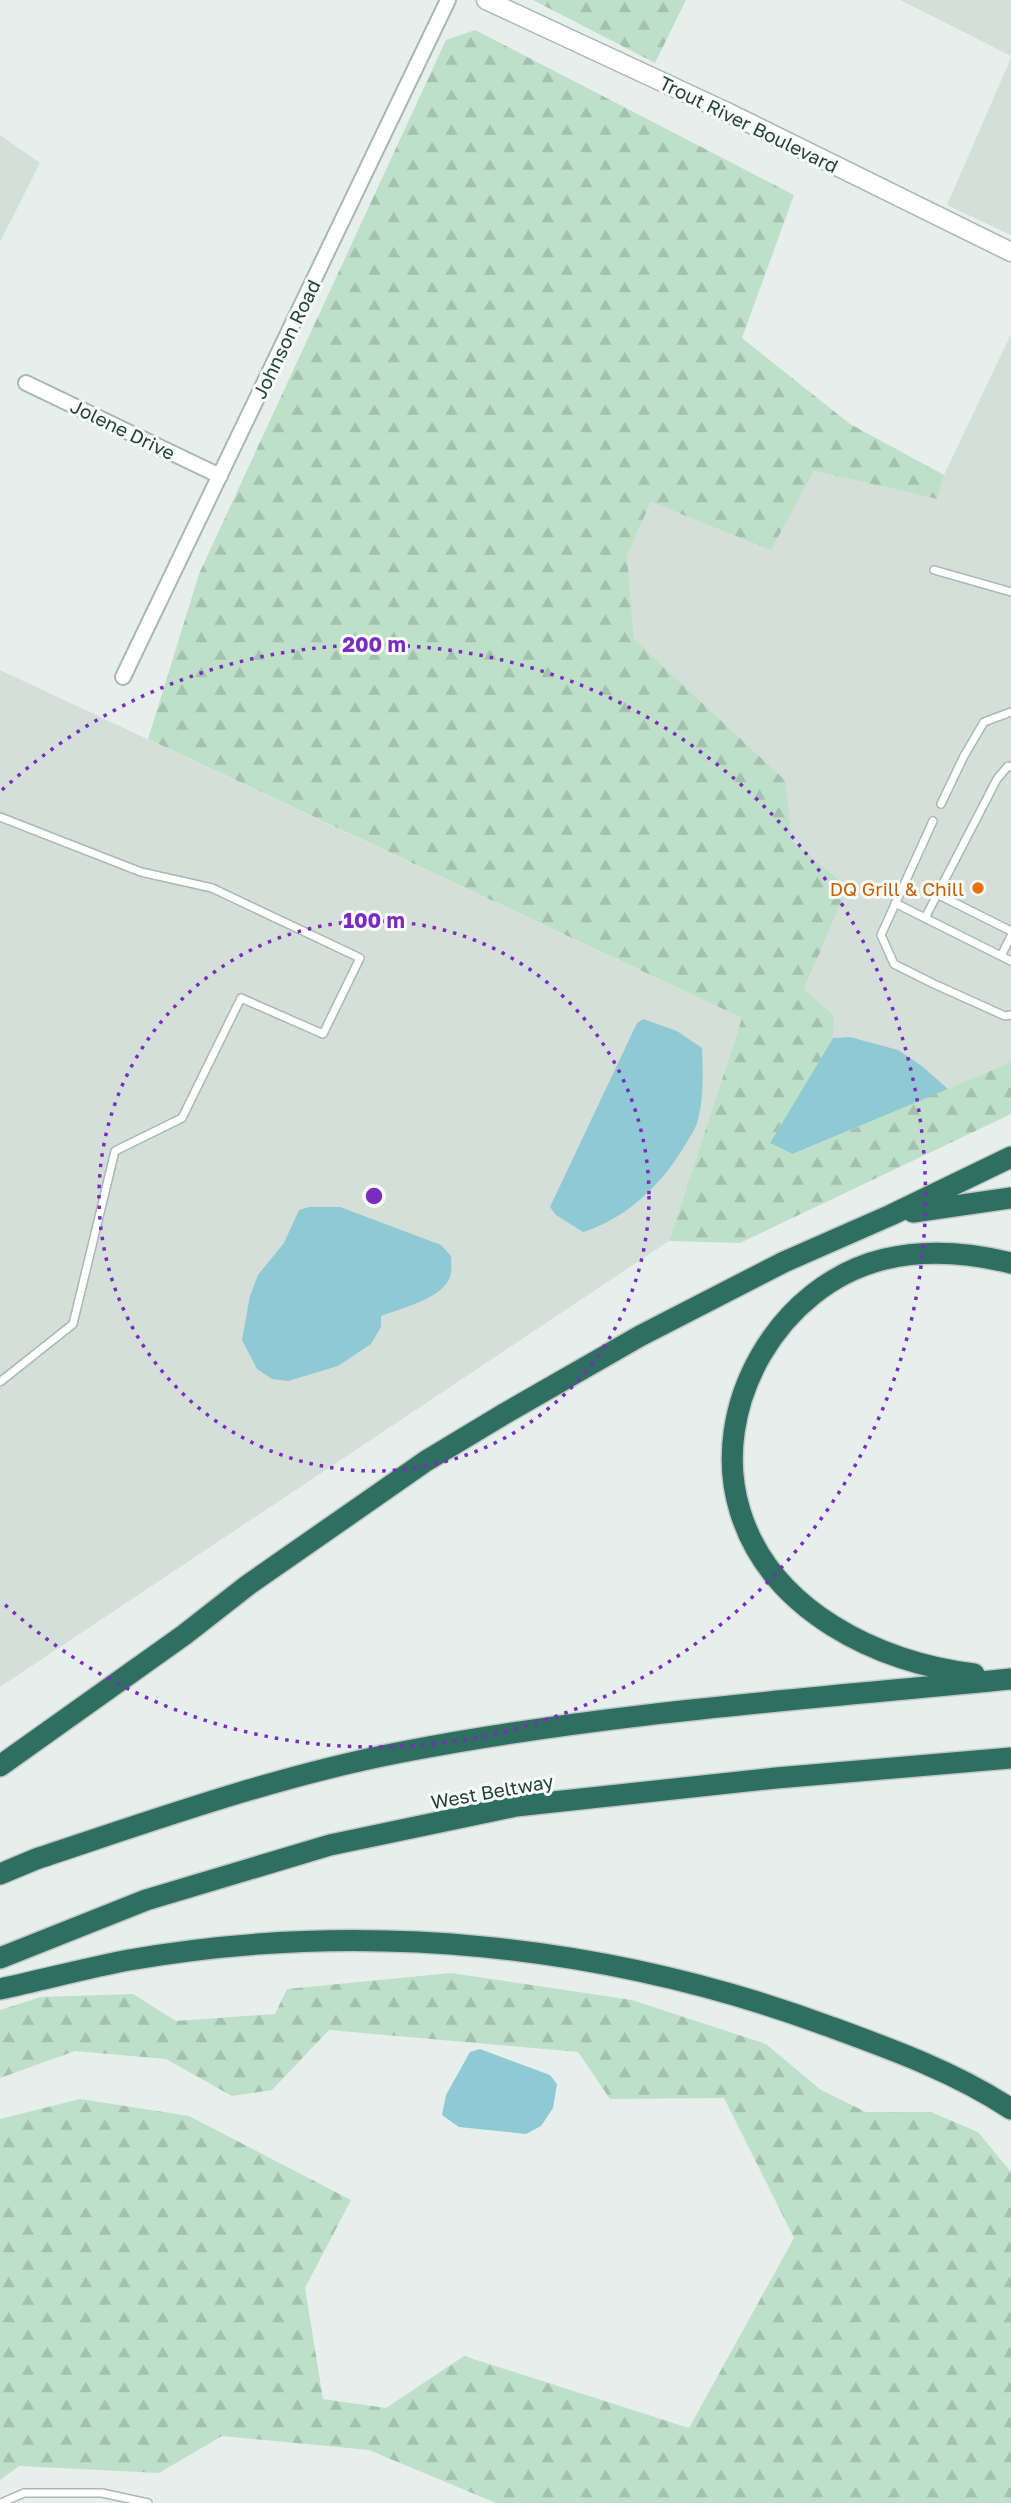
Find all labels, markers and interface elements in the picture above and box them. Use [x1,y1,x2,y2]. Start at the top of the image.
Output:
street label: Trout River Boulevard [656,71,842,177]
street label: Johnson Road [247,276,325,402]
street label: Jolene Drive [67,394,179,464]
text: 200 m [342,631,406,657]
place label: DQ Grill & Chill [830,877,964,900]
marker: DQ Grill & Chill [970,880,986,896]
text: 100 m [343,907,405,933]
centre of rings [362,1184,386,1208]
street label: West Beltway [429,1769,555,1813]

